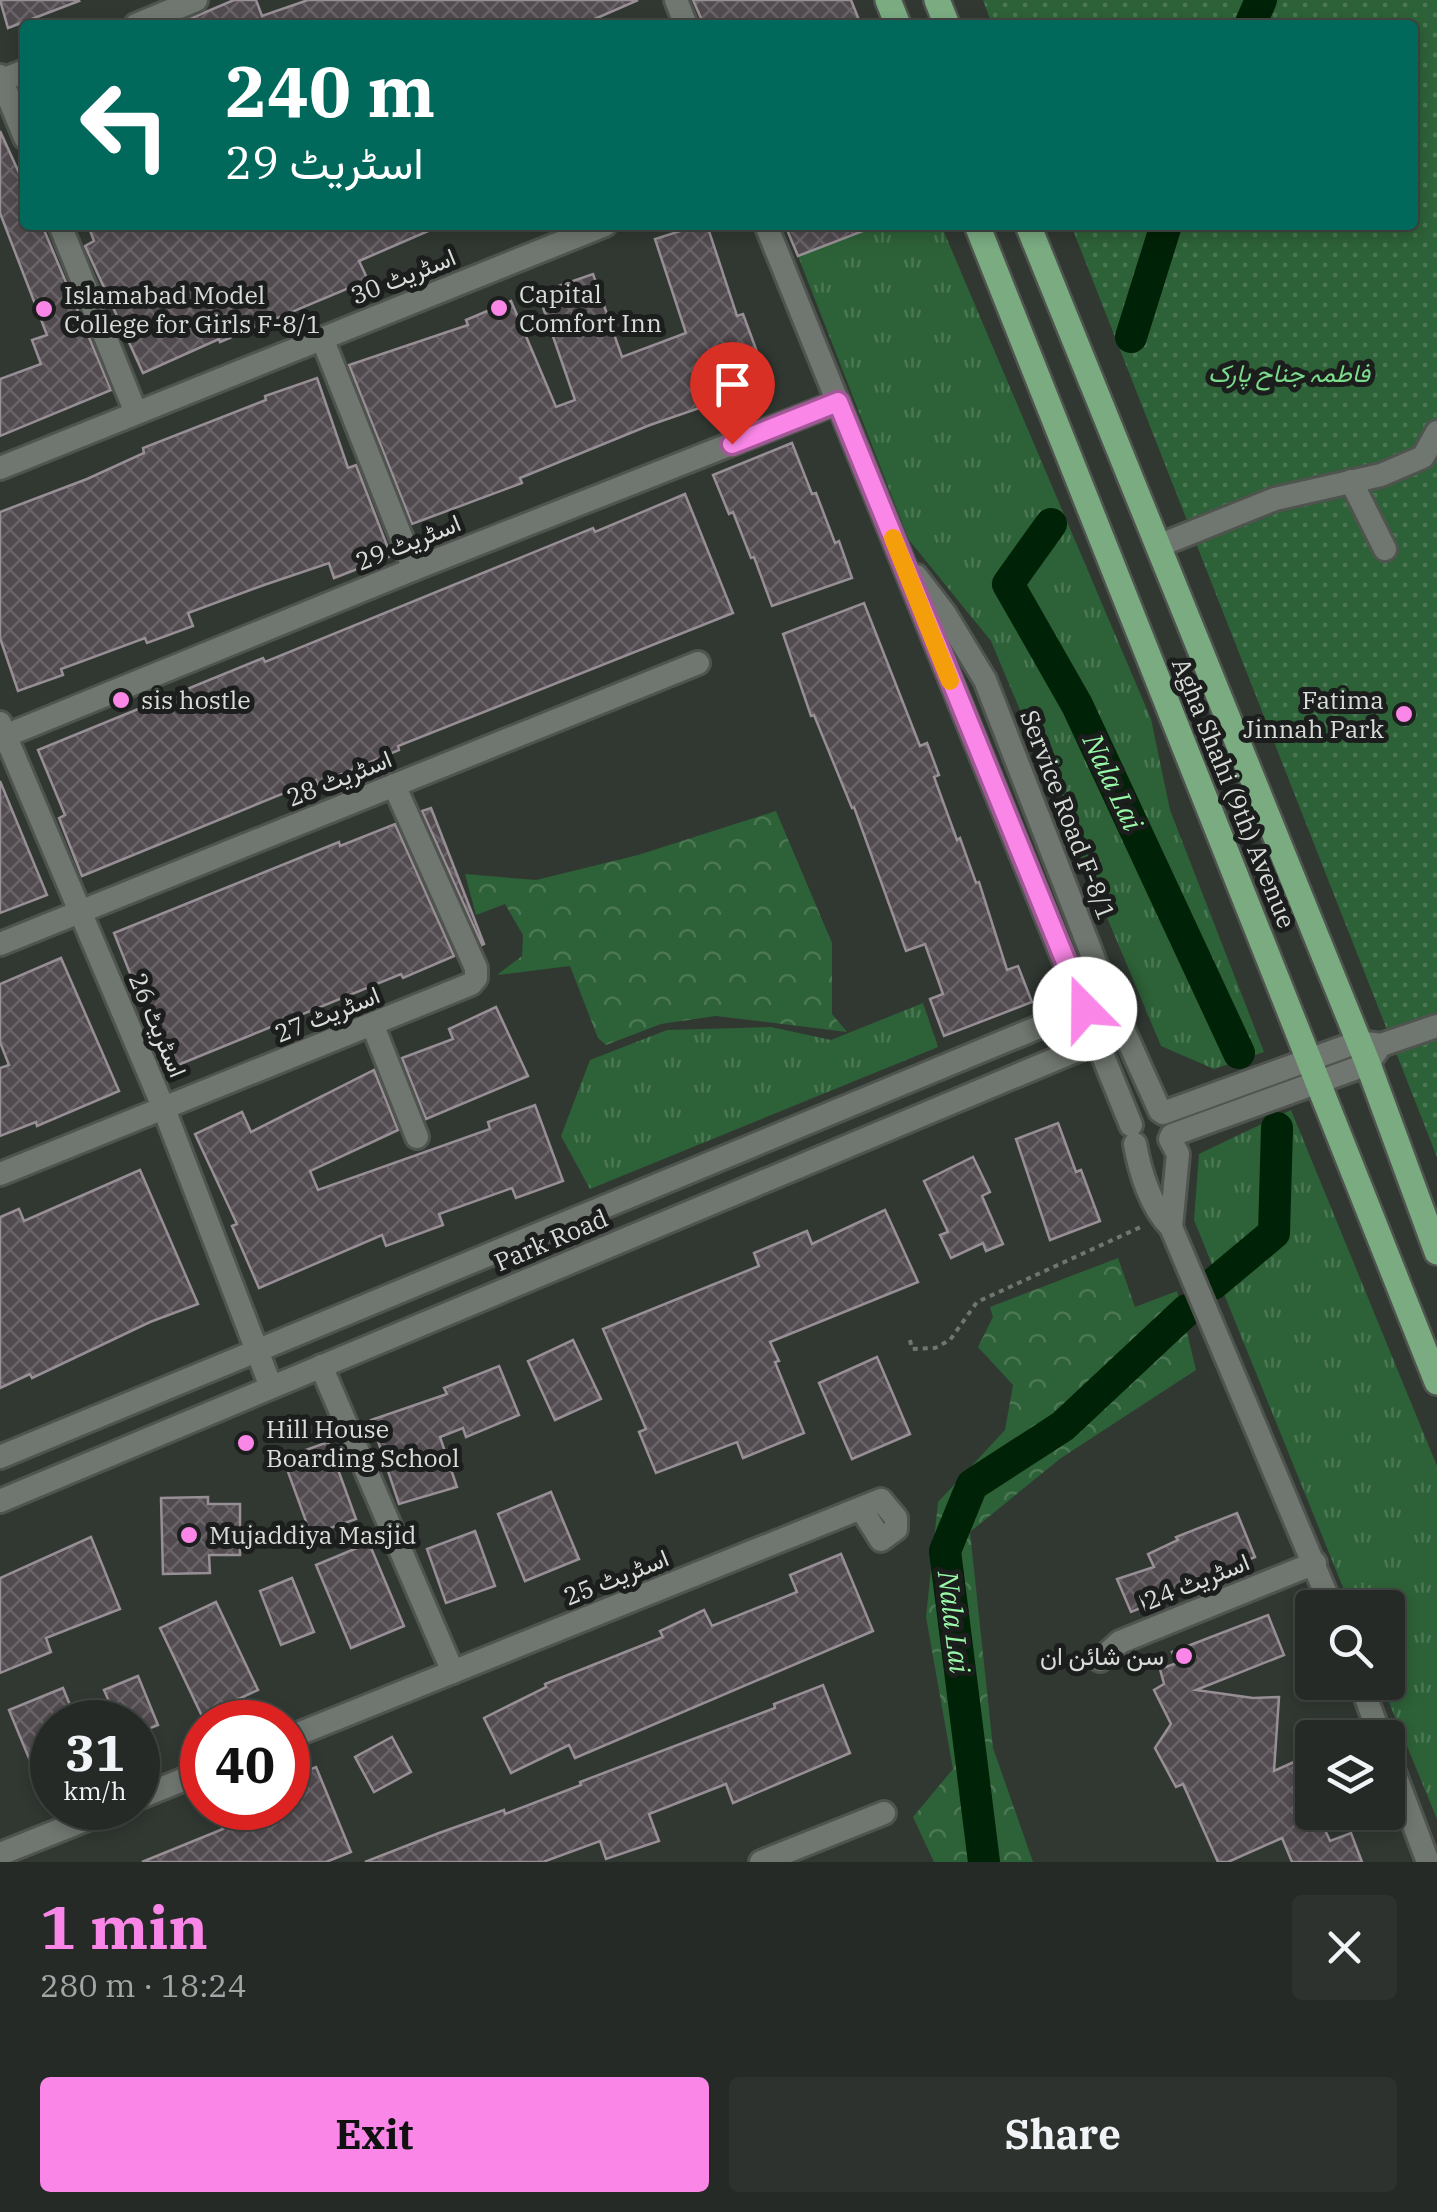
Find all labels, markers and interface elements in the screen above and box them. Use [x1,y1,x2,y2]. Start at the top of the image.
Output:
text: 240 m [225,45,435,136]
icon: left [60,60,190,190]
text: اسٹریٹ 29 [225,133,424,191]
street label: اسٹریٹ 30 [345,240,460,312]
place label: Capital Comfort Inn [519,277,662,339]
place label: Islamabad Model College for Girls F-8/1 [64,278,321,340]
marker: Capital Comfort Inn [488,297,510,319]
marker: Islamabad Model College for Girls F-8/1 [33,298,55,320]
pin [690,342,775,445]
park label: فاطمہ جناح پارک [1208,356,1371,391]
icon: arrive [705,357,760,412]
street label: اسٹریٹ 29 [350,506,465,578]
street label: Agha Shahi (9th) Avenue [1165,653,1304,933]
place label: sis hostle [141,683,251,716]
place label: Fatima Jinnah Park [1243,683,1384,745]
marker: sis hostle [110,689,132,711]
marker: Fatima Jinnah Park [1393,703,1415,725]
street label: Service Road F-8/1 [1013,705,1124,925]
water label: Nala Lai [1075,727,1152,837]
street label: اسٹریٹ 28 [281,742,396,814]
position arrow [1033,957,1137,1061]
street label: اسٹریٹ 26 [122,968,195,1082]
street label: اسٹریٹ 27 [269,978,384,1050]
street label: Park Road [489,1201,612,1278]
place label: Hill House Boarding School [266,1412,459,1474]
marker: Hill House Boarding School [235,1432,257,1454]
place label: Mujaddiya Masjid [209,1518,417,1551]
marker: Mujaddiya Masjid [178,1524,200,1546]
street label: اسٹریٹ 25 [558,1541,673,1613]
street label: اسٹریٹ 24ا [1134,1544,1254,1619]
water label: Nala Lai [930,1568,979,1676]
map controls [1295,1590,1405,1830]
button: search [1295,1590,1405,1700]
place label: سن شائن ان [1040,1639,1164,1672]
marker: سن شائن ان [1173,1645,1195,1667]
speed limit sign: 40 [180,1700,310,1830]
text: 31 [65,1720,125,1785]
button: layers [1295,1720,1405,1830]
text: km/h [63,1774,127,1807]
text: 1 min [40,1887,208,1966]
button: close [1292,1895,1397,2000]
text: 280 m · 18:24 [40,1964,247,2006]
button: Exit [40,2077,709,2192]
button: Share [729,2077,1397,2192]

